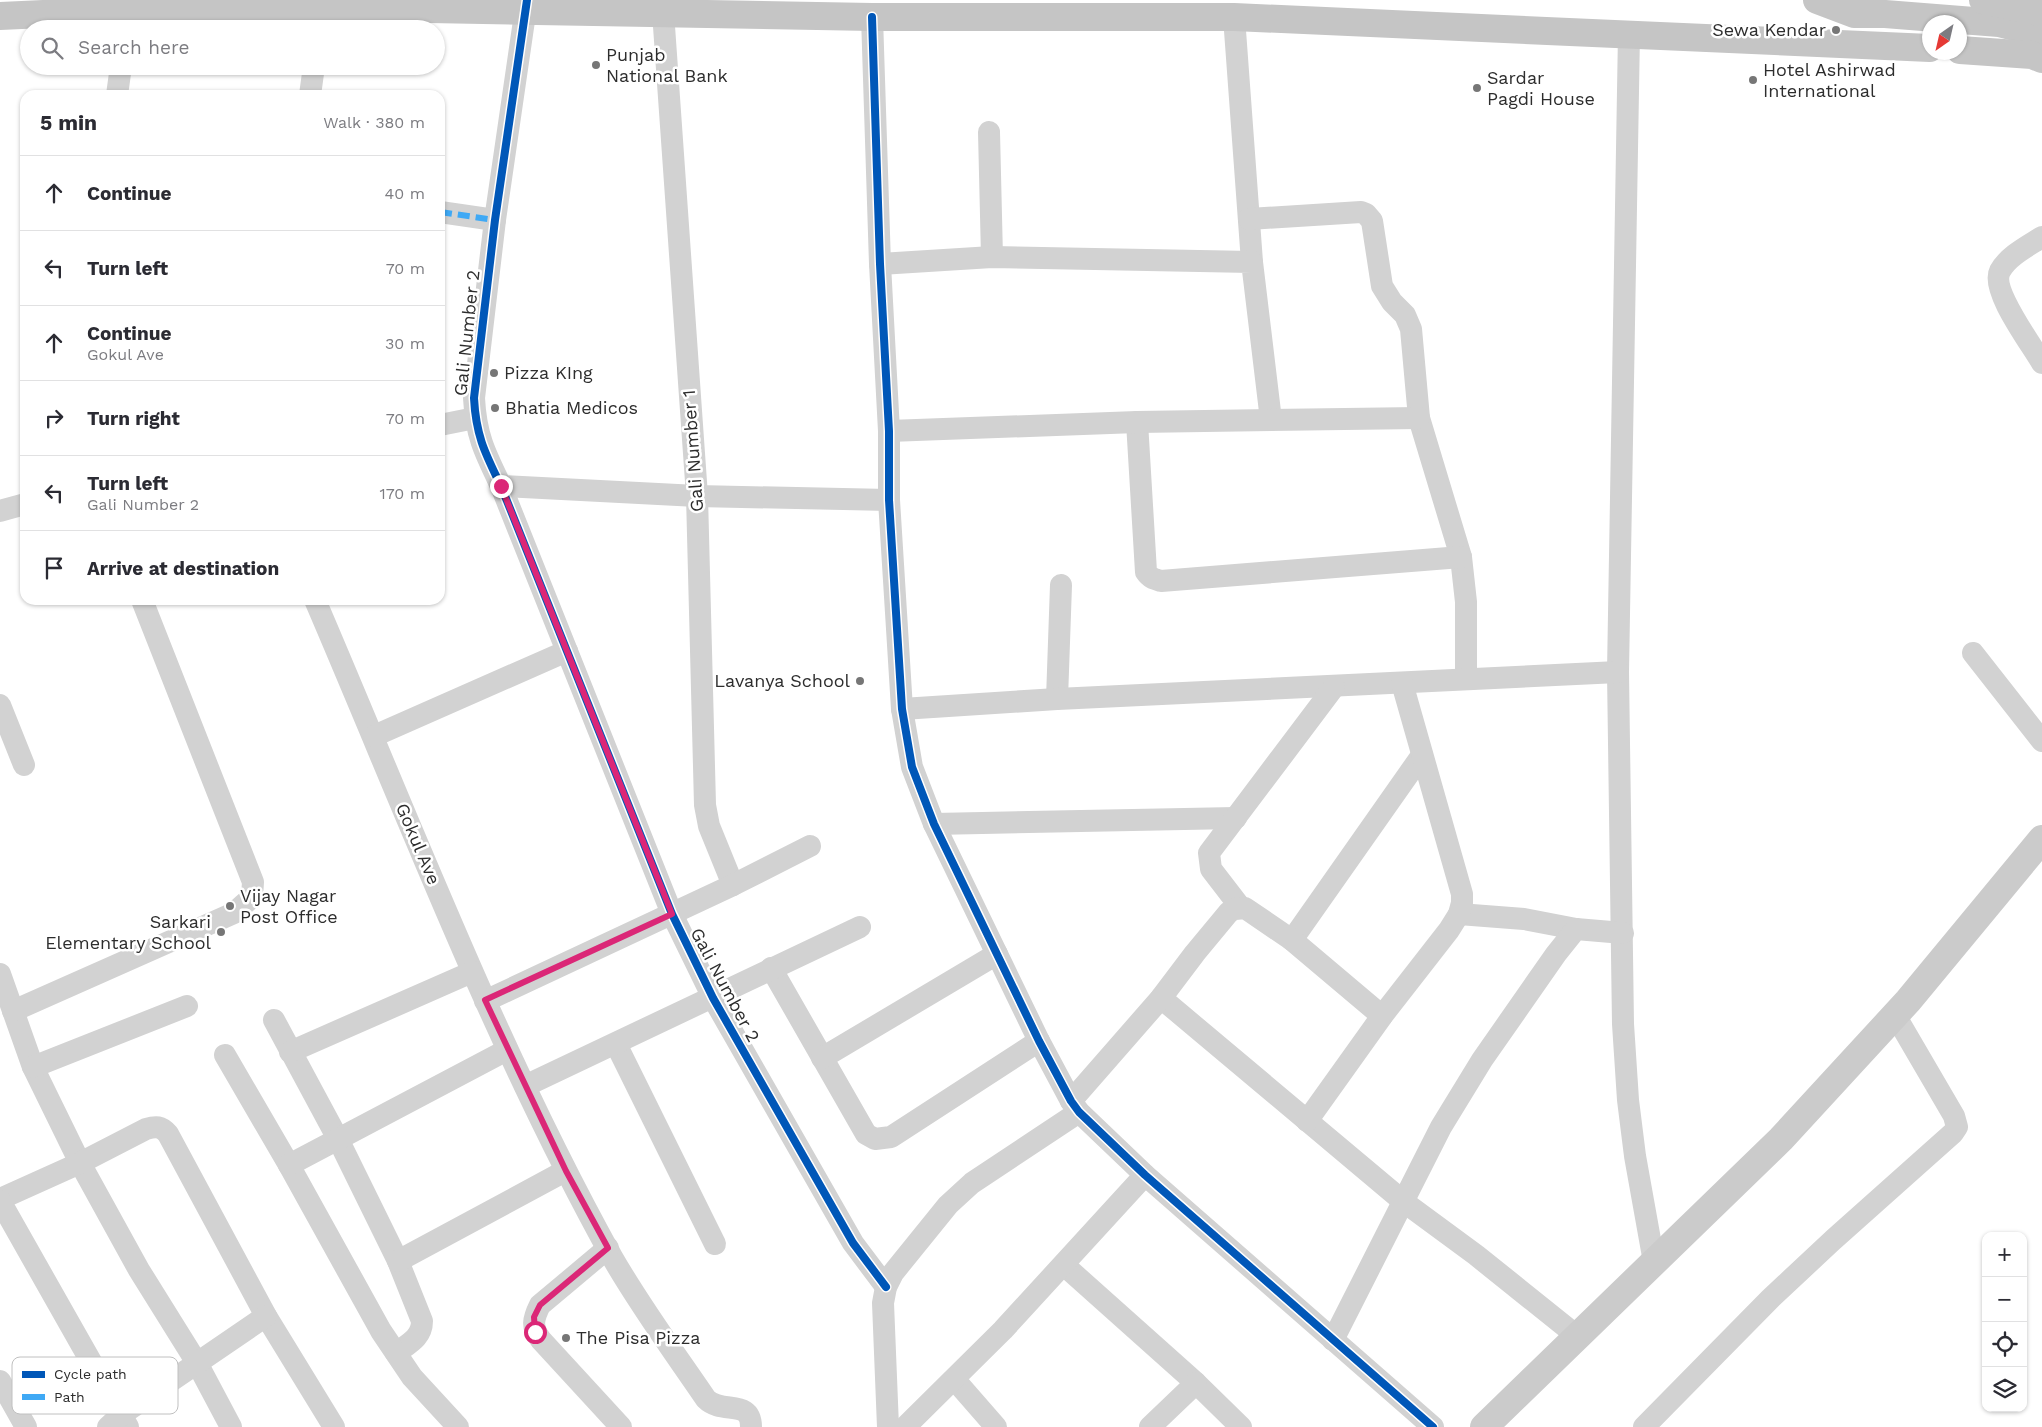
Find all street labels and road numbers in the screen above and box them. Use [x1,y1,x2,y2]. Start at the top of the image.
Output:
street label: Gali Number 2 [449,269,484,397]
street label: Gali Number 1 [678,389,707,513]
street label: Gokul Ave [392,800,445,888]
street label: Gali Number 2 [687,924,764,1045]

